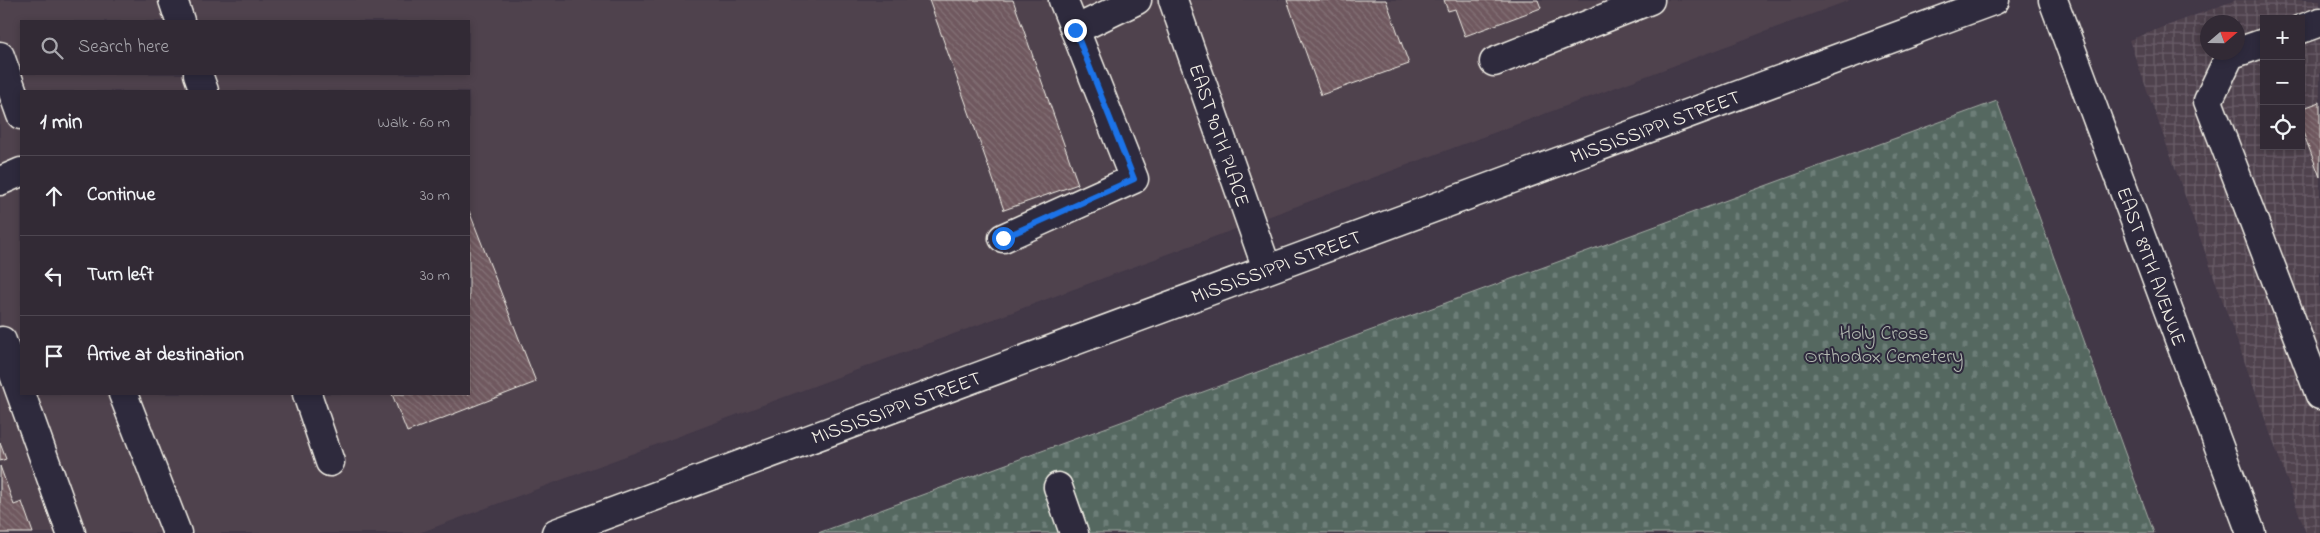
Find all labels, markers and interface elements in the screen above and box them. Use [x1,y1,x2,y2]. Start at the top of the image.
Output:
north arrow [2200,15,2245,60]
map controls [2260,15,2305,150]
button: + [2260,15,2305,60]
route end [1064,19,1087,42]
search box [20,20,470,75]
icon: search [38,34,66,62]
text: Search here [78,34,169,61]
street label: EAST 90TH PLACE [1180,60,1256,211]
button: − [2260,60,2305,105]
street label: MISSISSIPPI STREET [1567,84,1745,173]
button: locate [2260,105,2305,150]
text: 1 min [40,108,82,138]
text: Walk · 60 m [377,111,450,135]
icon: ahead [40,182,68,210]
text: Continue [87,182,155,209]
street label: EAST 89TH AVENUE [2107,183,2192,350]
text: 30 m [420,184,450,208]
street label: MISSISSIPPI STREET [1188,224,1366,313]
route start [992,227,1015,250]
icon: left [40,262,68,290]
text: Turn left [87,262,154,289]
text: 30 m [420,264,450,288]
park label: Holy Cross Orthodox Cemetery [1805,320,1963,372]
icon: arrive [40,342,68,370]
text: Arrive at destination [87,342,244,369]
street label: MISSISSIPPI STREET [808,365,986,454]

